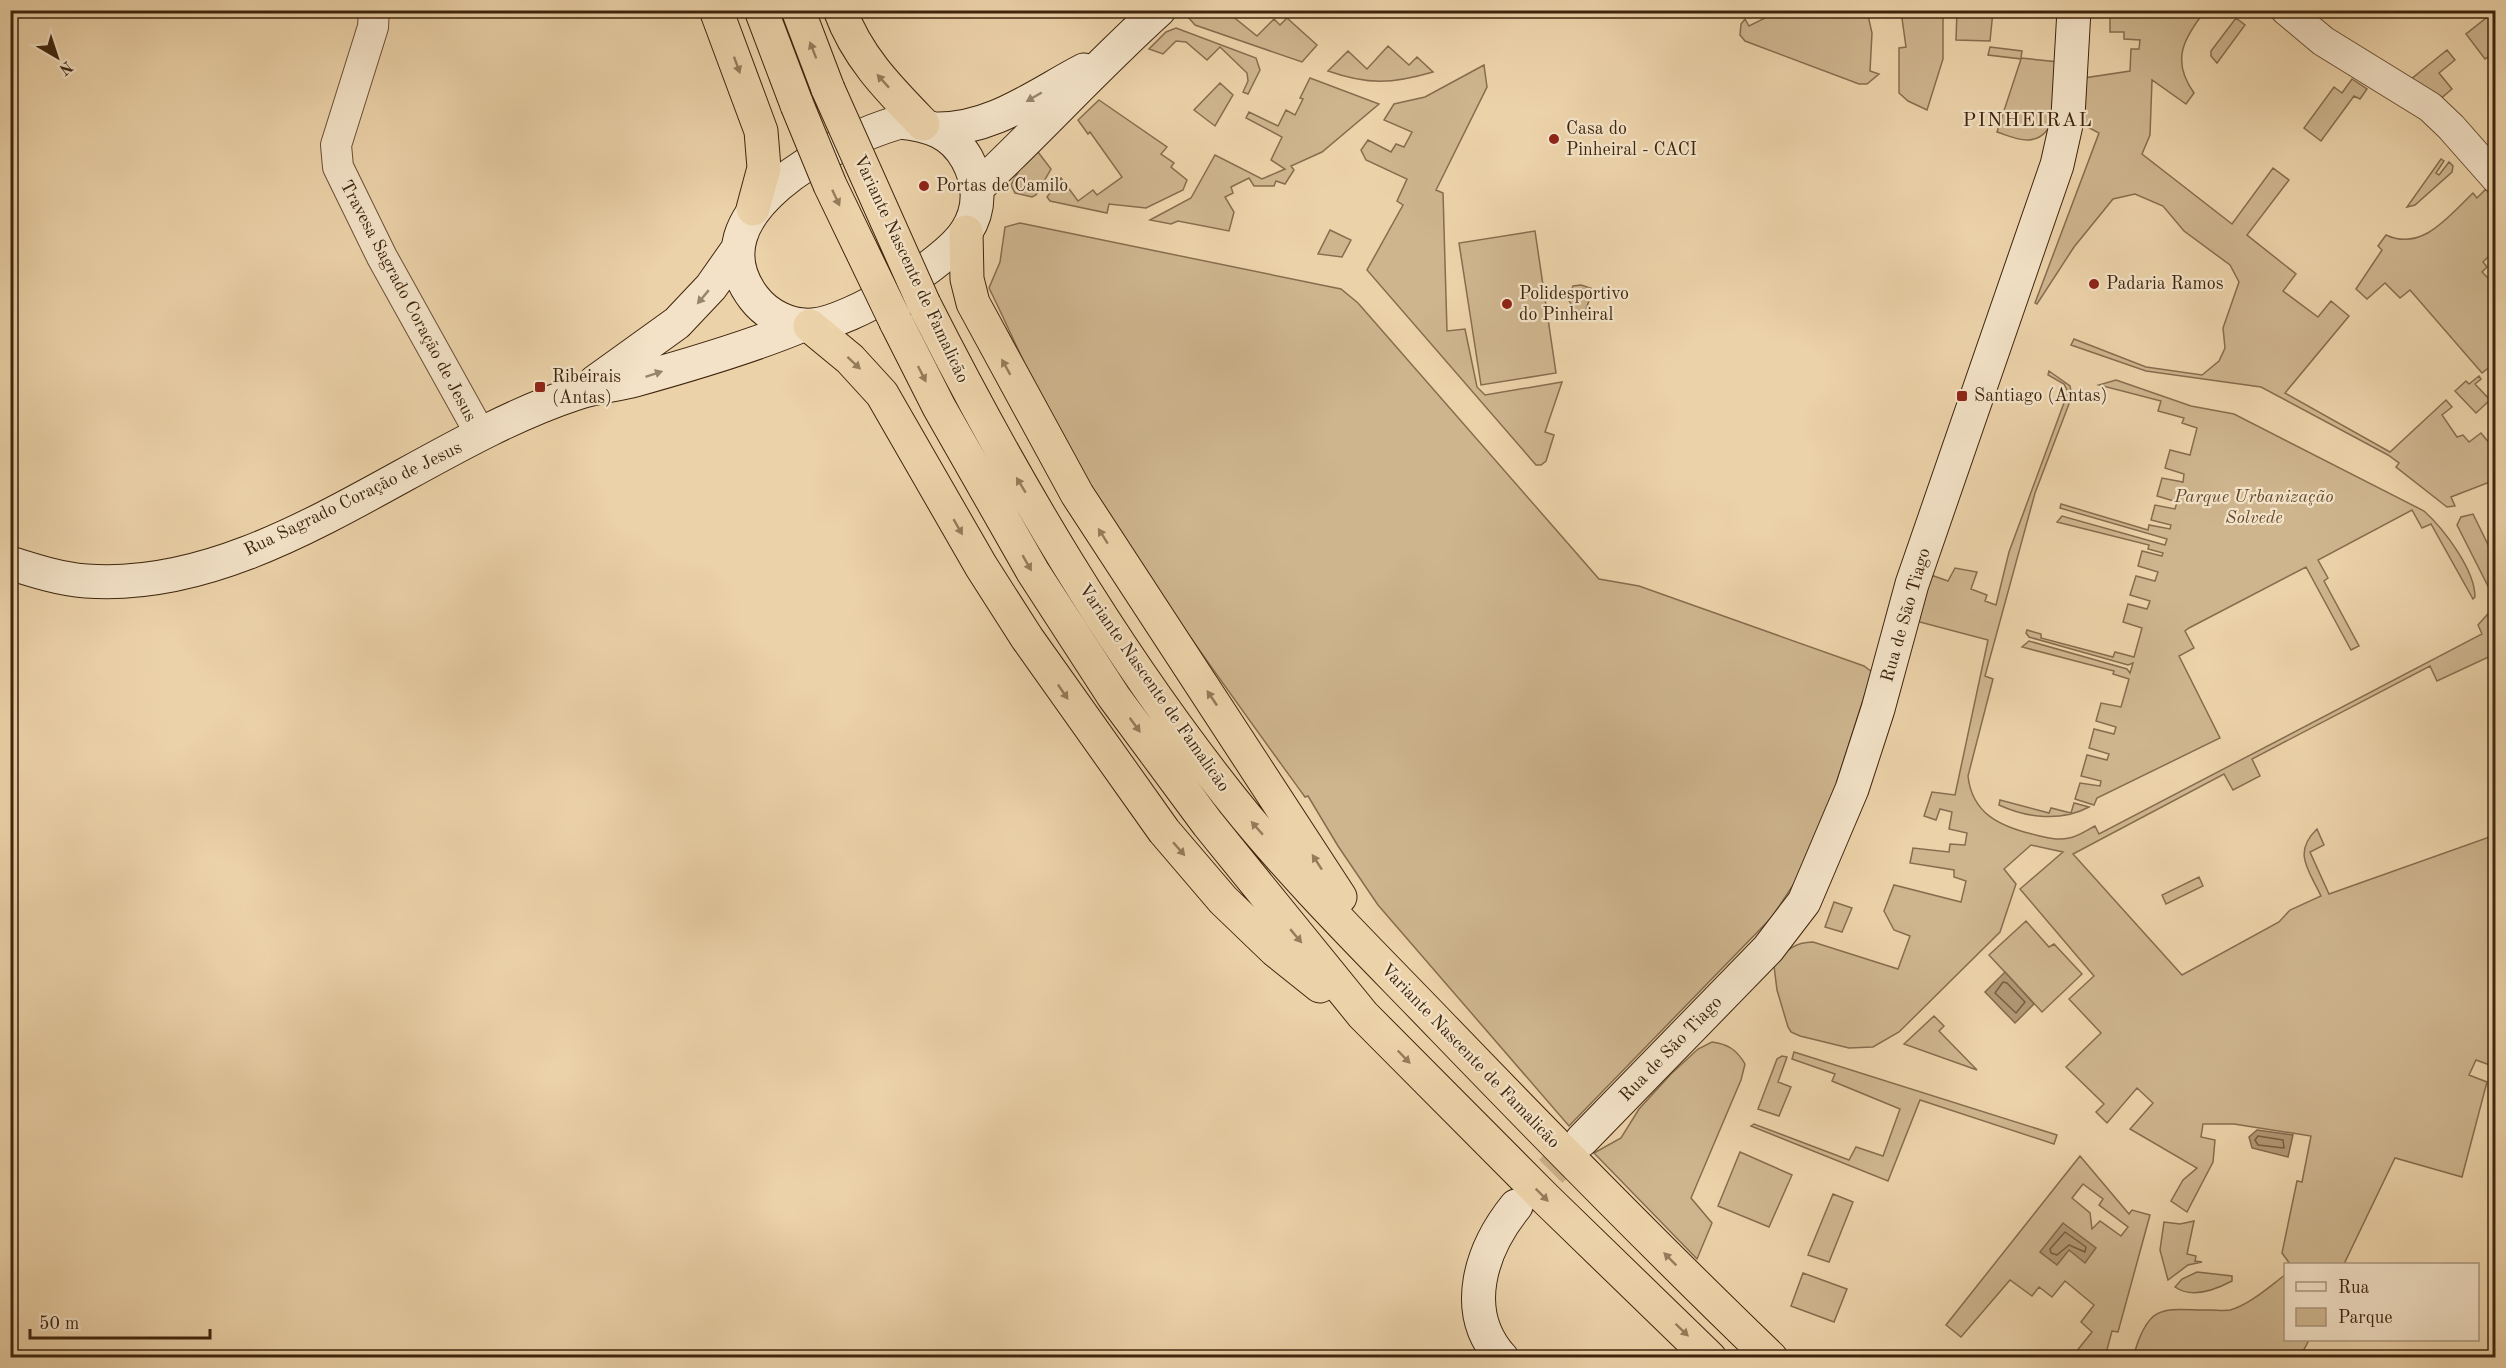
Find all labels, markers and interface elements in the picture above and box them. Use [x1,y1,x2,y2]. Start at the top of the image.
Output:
north arrow [27,27,87,87]
one-way arrow [808,41,817,59]
one-way arrow [732,56,742,74]
text: N [55,57,75,78]
one-way arrow [876,74,890,89]
one-way arrow [1025,92,1042,102]
district label: PINHEIRAL [1963,111,2093,131]
place label: Casa do Pinheiral - CACI [1566,120,1697,159]
marker: Casa do Pinheiral - CACI [1547,132,1561,146]
street label: Variante Nascente de Famalicão [850,152,972,386]
street label: Travesa Sagrado Coração de Jesus [337,177,480,425]
place label: Portas de Camilo [936,177,1068,195]
marker: Portas de Camilo [917,179,931,193]
one-way arrow [832,189,841,206]
place label: Padaria Ramos [2106,275,2224,293]
marker: Padaria Ramos [2087,277,2101,291]
place label: Polidesportivo do Pinheiral [1519,285,1629,324]
one-way arrow [697,289,710,304]
marker: Polidesportivo do Pinheiral [1500,297,1514,311]
one-way arrow [847,356,861,370]
one-way arrow [1001,358,1011,375]
one-way arrow [917,366,927,383]
place label: Ribeirais (Antas) [552,368,621,407]
one-way arrow [645,369,663,378]
marker: Ribeirais (Antas) [533,380,547,394]
place label: Santiago (Antas) [1974,386,2107,405]
marker: Santiago (Antas) [1955,389,1969,403]
street label: Rua Sagrado Coração de Jesus [241,438,465,560]
one-way arrow [1015,477,1026,493]
park label: Parque Urbanização Solvede [2173,488,2334,527]
one-way arrow [953,519,964,535]
one-way arrow [1098,528,1109,544]
street label: Rua de São Tiago [1878,546,1934,684]
one-way arrow [1022,555,1032,572]
street label: Variante Nascente de Famalicão [1075,581,1233,795]
one-way arrow [1057,683,1069,699]
one-way arrow [1206,690,1218,706]
one-way arrow [1129,717,1141,733]
one-way arrow [1251,820,1264,836]
one-way arrow [1172,841,1185,856]
one-way arrow [1312,853,1323,870]
one-way arrow [1290,928,1302,943]
street label: Variante Nascente de Famalicão [1377,960,1563,1152]
street label: Rua de São Tiago [1616,993,1726,1105]
one-way arrow [1397,1050,1411,1065]
one-way arrow [1534,1188,1549,1202]
one-way arrow [1664,1252,1678,1266]
legend [2284,1263,2479,1341]
text: Rua [2338,1279,2369,1297]
scale bar [30,1302,210,1340]
text: Parque [2338,1309,2393,1327]
text: 50 m [39,1315,79,1333]
one-way arrow [1675,1323,1689,1337]

